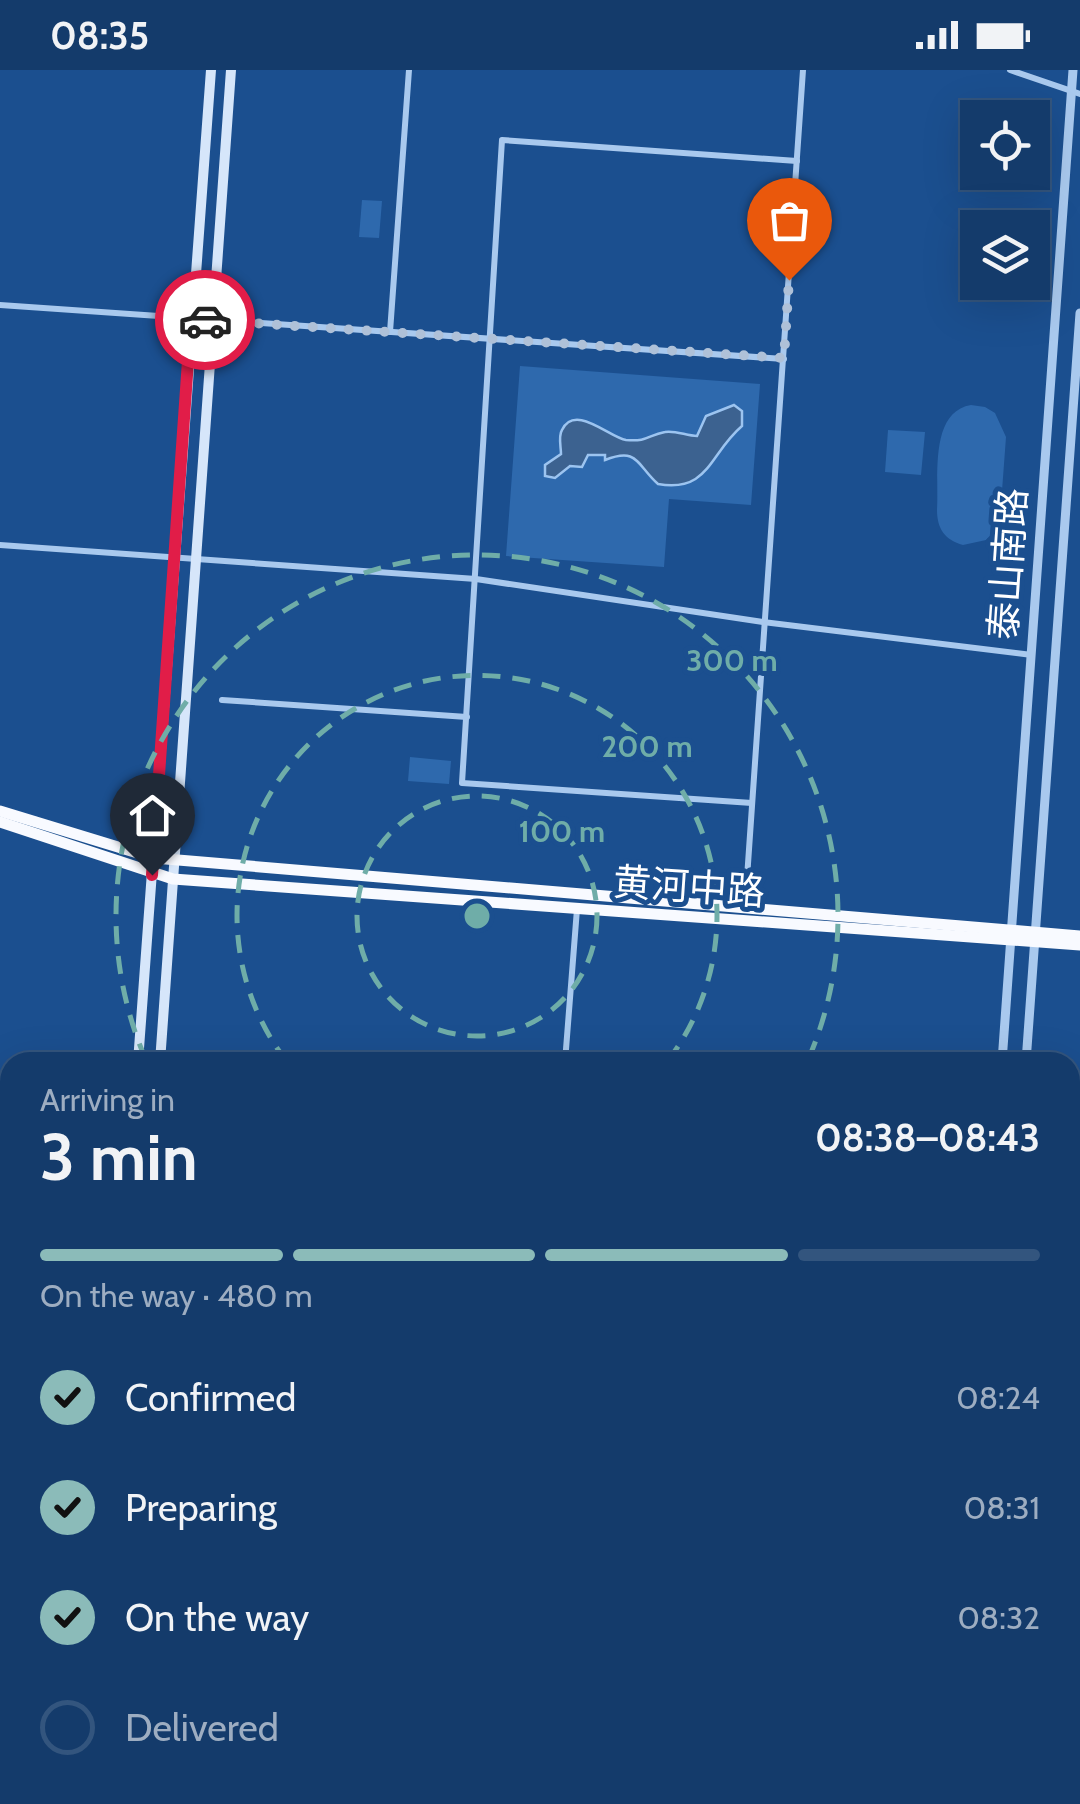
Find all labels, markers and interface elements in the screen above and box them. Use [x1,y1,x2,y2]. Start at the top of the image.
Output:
text: 08:35 [50,12,149,59]
map controls [960,100,1050,300]
button: locate [960,100,1050,190]
pin [747,178,832,281]
icon: bag [762,193,817,248]
button: layers [960,210,1050,300]
courier [155,270,255,370]
icon: car [178,293,233,348]
street label: 泰山南路 [979,487,1036,641]
text: 300 m [686,642,778,679]
text: 200 m [601,728,693,765]
pin [110,773,195,876]
icon: home [125,788,180,843]
text: 100 m [519,813,605,850]
street label: 黄河中路 [612,858,766,915]
centre of rings [459,898,495,934]
text: Arriving in [40,1080,175,1119]
text: 08:38–08:43 [815,1114,1040,1161]
text: 3 min [40,1117,198,1196]
text: On the way · 480 m [40,1276,313,1315]
icon: check [40,1370,95,1425]
text: Confirmed [125,1374,296,1421]
text: 08:24 [956,1378,1040,1417]
icon: check [40,1480,95,1535]
text: Preparing [125,1484,277,1531]
text: 08:31 [964,1488,1040,1527]
icon: check [40,1590,95,1645]
text: On the way [125,1594,309,1641]
text: 08:32 [958,1598,1040,1637]
text: Delivered [125,1704,279,1751]

